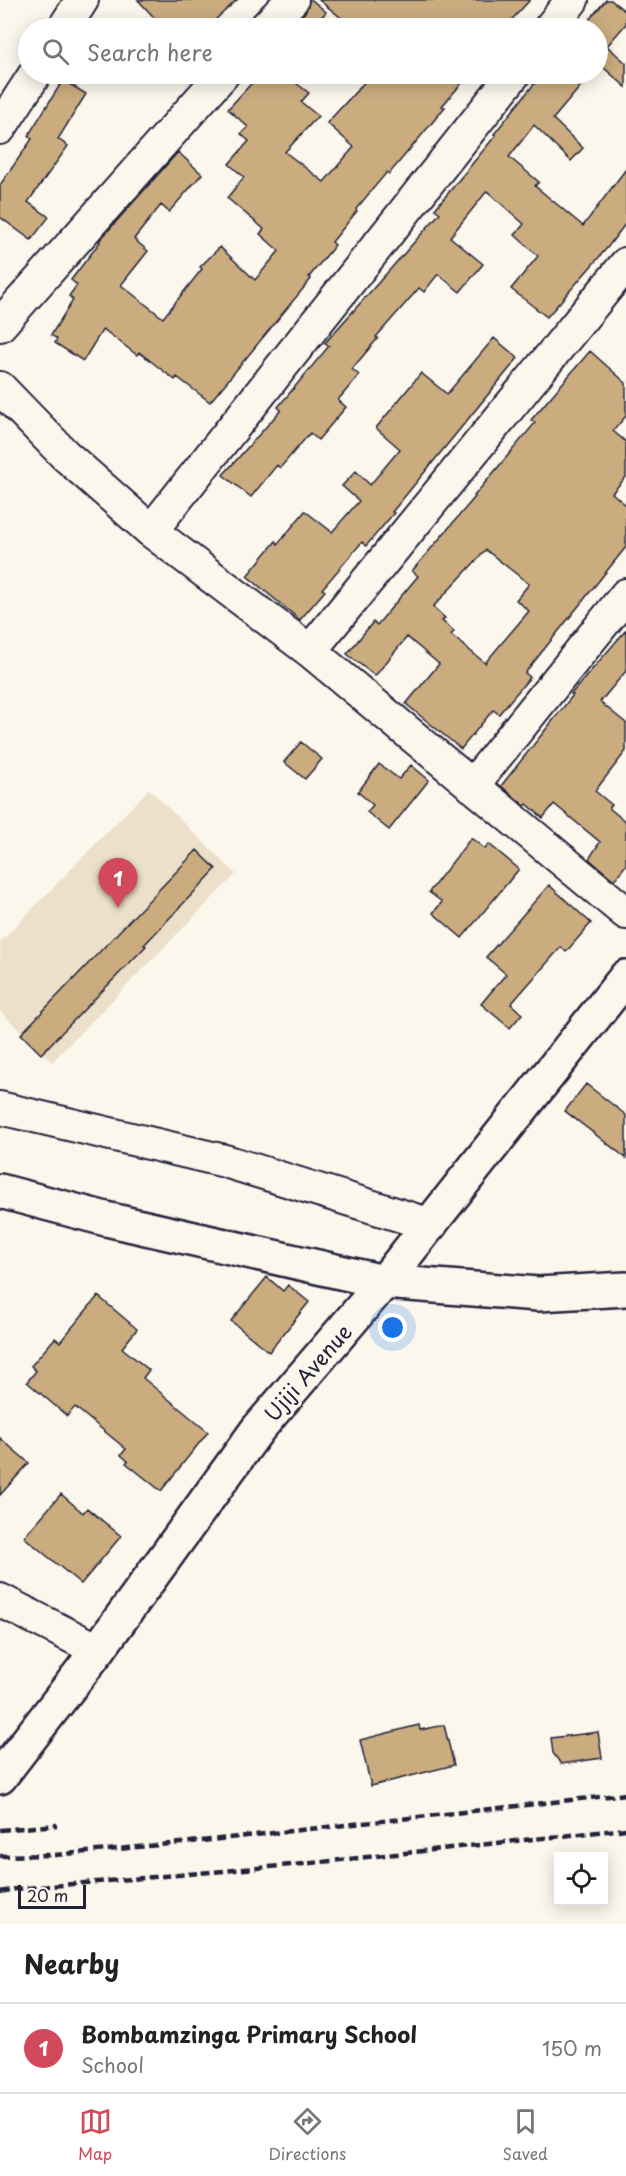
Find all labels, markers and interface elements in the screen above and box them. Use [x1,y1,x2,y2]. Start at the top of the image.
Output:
search box [18,18,608,84]
icon: search [39,35,72,68]
text: Search here [87,35,213,68]
pin: 1 [98,858,138,908]
your location [378,1313,407,1342]
street label: Ujiji Avenue [256,1316,358,1428]
map controls [554,1852,608,1906]
button: locate [554,1852,608,1906]
scale bar [18,1882,86,1910]
text: 20 m [27,1883,68,1907]
text: Nearby [24,1944,119,1983]
text: Bombamzinga Primary School [81,2017,417,2050]
text: 1 [39,2033,48,2063]
text: 150 m [542,2033,602,2063]
text: School [81,2050,144,2080]
tab: Map [78,2105,112,2165]
tab: Directions [268,2105,346,2165]
tab: Saved [502,2105,548,2165]

